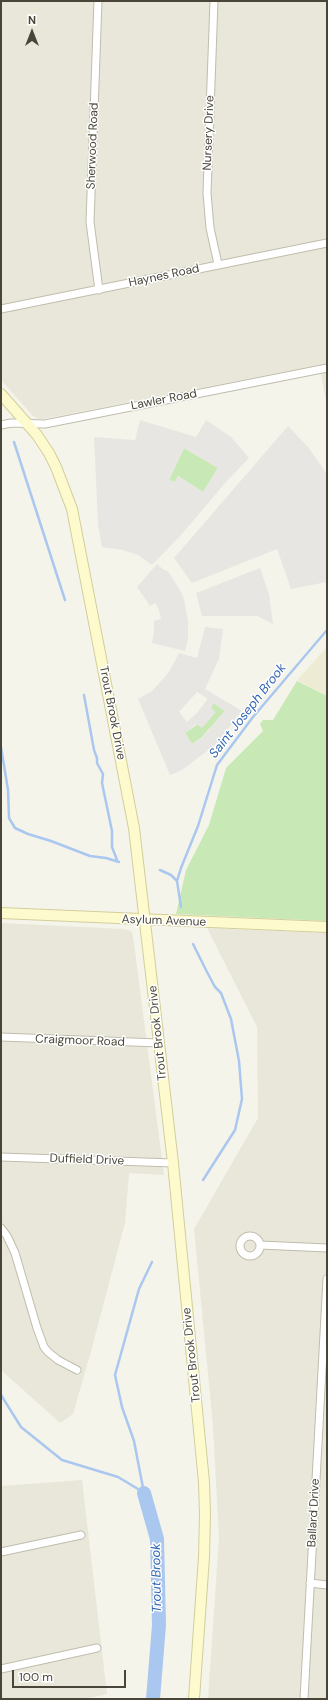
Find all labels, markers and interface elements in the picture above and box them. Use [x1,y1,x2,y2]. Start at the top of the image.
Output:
north arrow [12,12,52,52]
text: N [28,13,36,27]
street label: Nursery Drive [200,95,218,171]
street label: Sherwood Road [84,102,102,190]
street label: Haynes Road [127,261,201,291]
street label: Lawler Road [130,387,198,413]
water label: Saint Joseph Brook [206,661,290,761]
street label: Trout Brook Drive [96,665,128,761]
street label: Asylum Avenue [121,912,207,930]
street label: Trout Brook Drive [146,985,170,1081]
street label: Craigmoor Road [35,1032,125,1050]
street label: Duffield Drive [49,1152,125,1168]
street label: Trout Brook Drive [180,1307,204,1403]
street label: Ballard Drive [305,1478,323,1548]
water label: Trout Brook [149,1543,165,1613]
scale bar [14,1662,128,1688]
text: 100 m [19,1669,53,1685]

